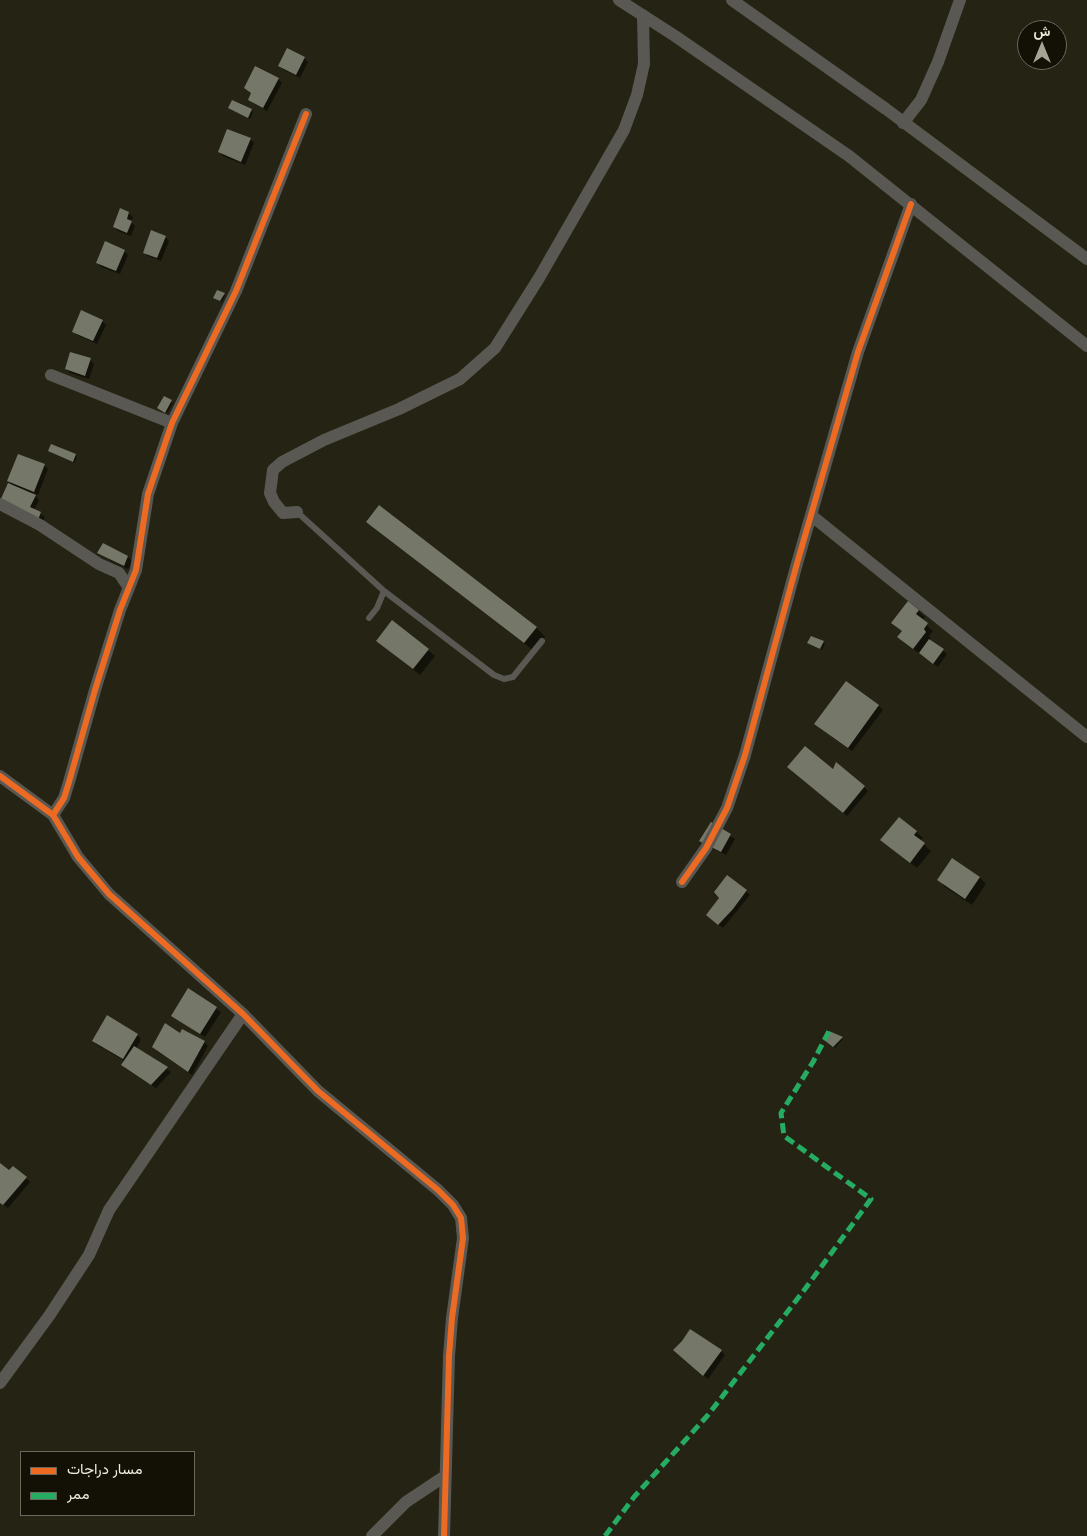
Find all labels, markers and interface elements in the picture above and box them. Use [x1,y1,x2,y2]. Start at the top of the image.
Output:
north arrow [1017,20,1067,70]
text: ش [1034,22,1050,40]
legend [20,1451,195,1516]
text: مسار دراجات [67,1459,142,1478]
text: ممر [67,1484,89,1503]

